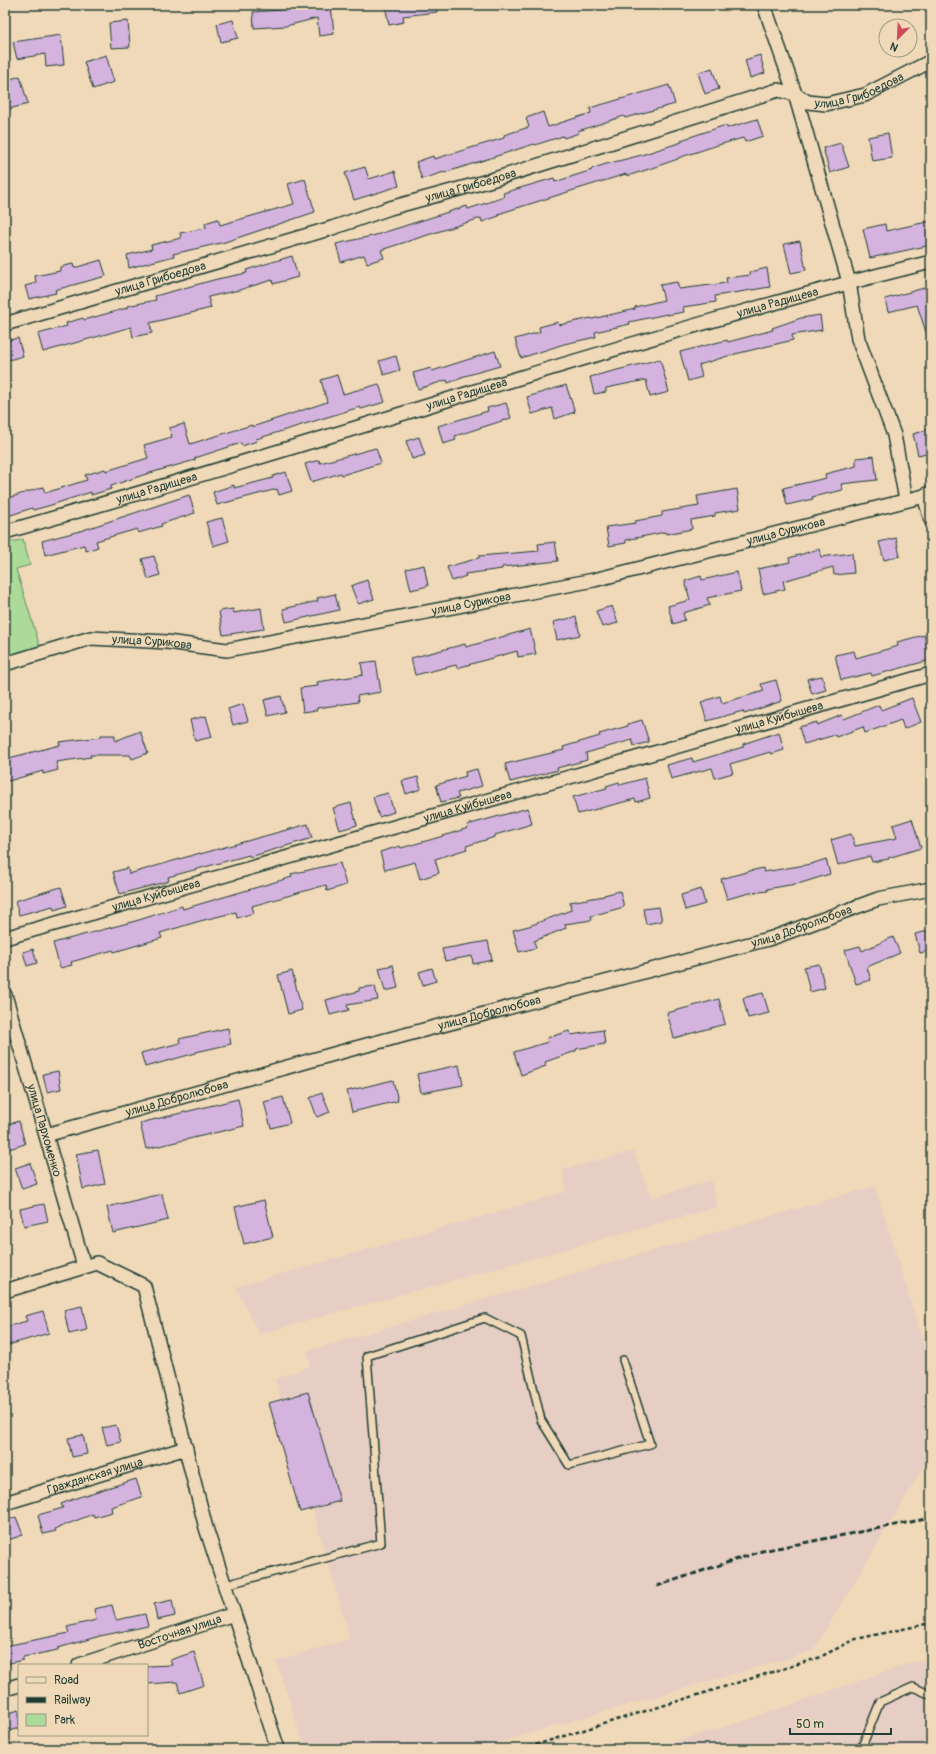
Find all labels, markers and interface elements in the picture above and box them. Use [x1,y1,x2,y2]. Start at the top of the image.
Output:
north arrow [878,18,918,58]
text: N [888,39,900,54]
street label: улица Грибоедова [813,69,906,111]
street label: улица Грибоедова [423,165,518,206]
street label: улица Грибоедова [112,258,208,299]
street label: улица Радищева [734,284,820,321]
street label: улица Радищева [424,374,509,414]
street label: улица Радищева [113,469,199,507]
street label: улица Сурикова [744,514,827,549]
street label: улица Сурикова [429,588,512,619]
street label: улица Сурикова [111,632,193,653]
street label: улица Куйбышева [732,698,825,737]
street label: улица Куйбышева [421,786,514,826]
street label: улица Куйбышева [109,875,202,915]
street label: улица Добролюбова [749,902,854,951]
street label: улица Добролюбова [435,992,543,1034]
street label: улица Добролюбова [123,1077,230,1120]
street label: улица Пархоменко [24,1081,65,1179]
street label: Гражданская улица [45,1454,145,1497]
street label: Восточная улица [136,1611,224,1653]
legend [18,1664,148,1736]
text: Road [54,1673,79,1688]
text: Railway [54,1693,90,1708]
scale bar [790,1710,891,1736]
text: Park [54,1713,75,1728]
text: 50 m [796,1717,824,1732]

